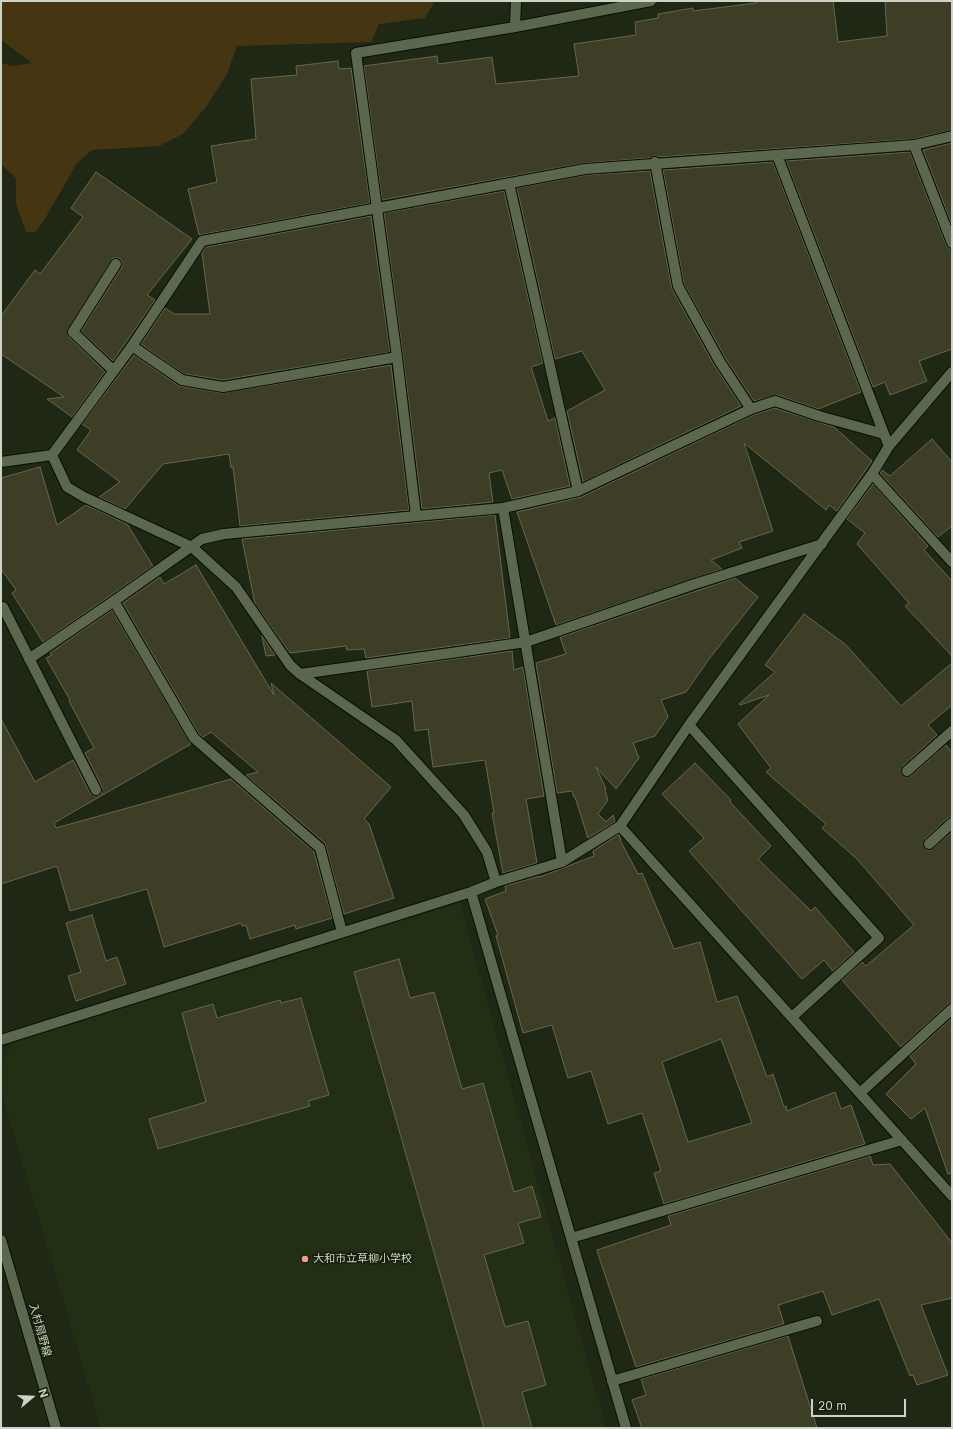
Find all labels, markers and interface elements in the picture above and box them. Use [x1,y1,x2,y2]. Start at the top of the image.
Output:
place label: 大和市立草柳小学校 [313,1252,412,1266]
marker: 大和市立草柳小学校 [300,1254,310,1264]
street label: 入村扇野線 [26,1302,54,1358]
north arrow [12,1377,52,1417]
text: N [35,1387,51,1399]
scale bar [813,1391,908,1417]
text: 20 m [818,1398,847,1413]

